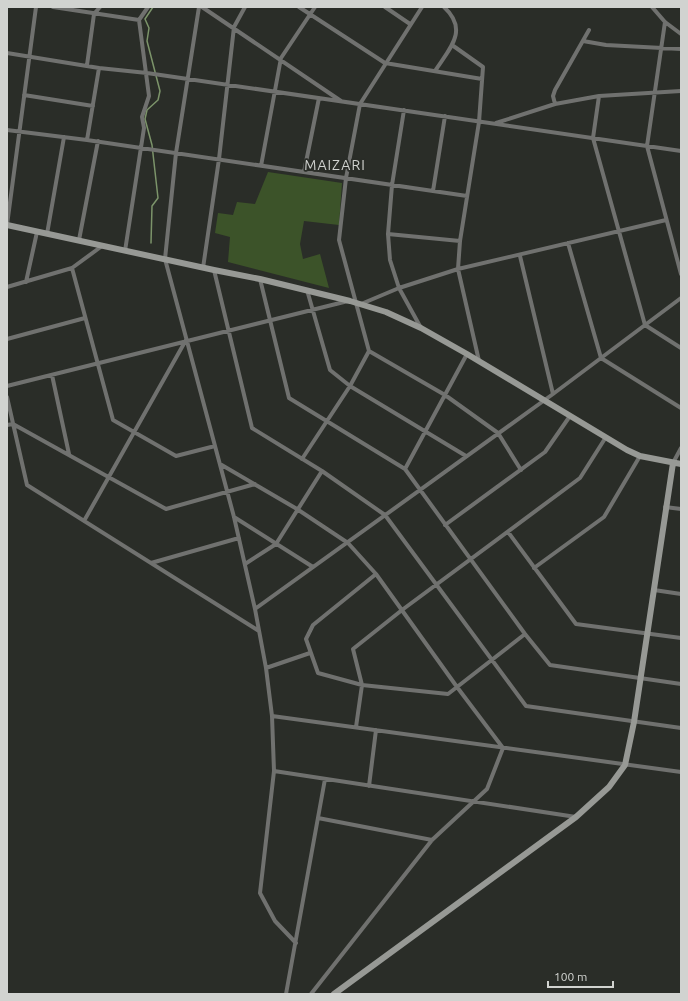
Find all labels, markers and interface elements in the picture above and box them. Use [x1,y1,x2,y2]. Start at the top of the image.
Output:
district label: MAIZARI [304,157,366,173]
scale bar [548,963,613,989]
text: 100 m [554,970,587,983]

